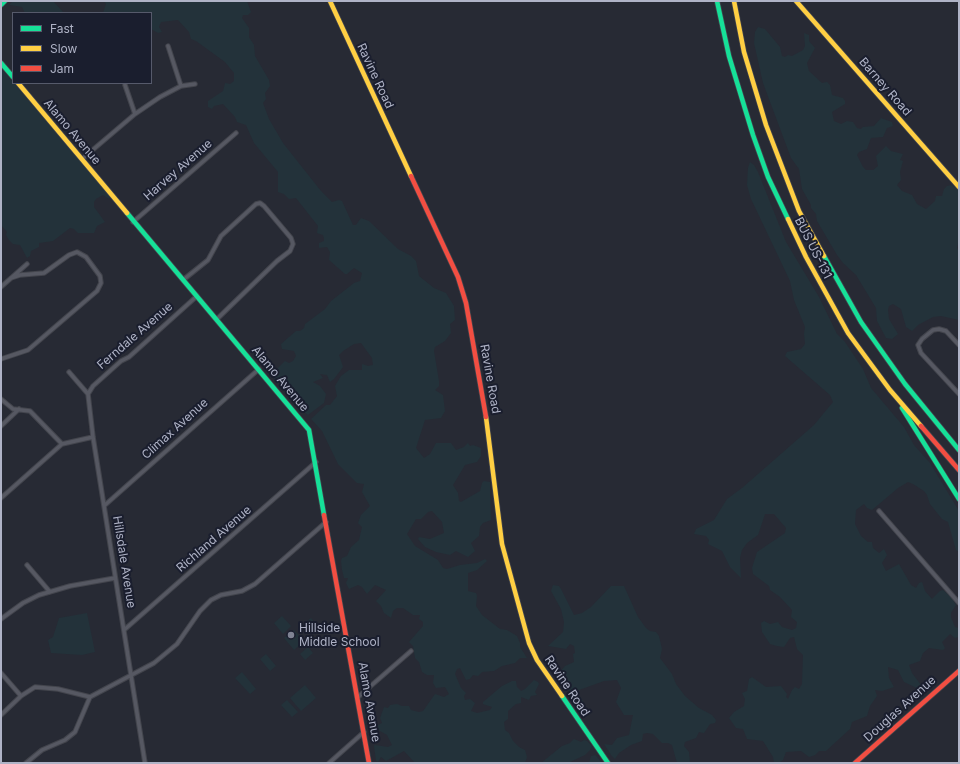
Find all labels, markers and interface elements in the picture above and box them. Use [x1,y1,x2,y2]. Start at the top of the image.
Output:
legend [12,12,152,84]
text: Fast [50,21,74,36]
text: Slow [50,41,77,56]
street label: Ravine Road [354,41,396,111]
street label: Barney Road [856,55,914,119]
text: Jam [50,61,74,76]
street label: Alamo Avenue [40,96,104,168]
street label: Harvey Avenue [141,136,215,204]
street label: BUS US-131 [791,215,835,281]
street label: Ferndale Avenue [94,299,176,373]
street label: Alamo Avenue [248,343,312,415]
street label: Ravine Road [477,343,503,415]
street label: Climax Avenue [139,396,211,462]
street label: Richland Avenue [174,503,254,575]
street label: Hillsdale Avenue [110,515,138,609]
place label: Hillside Middle School [299,621,380,649]
marker: Hillside Middle School [286,630,296,640]
street label: Ravine Road [541,653,593,719]
street label: Alamo Avenue [355,661,383,743]
street label: Douglas Avenue [861,673,939,745]

